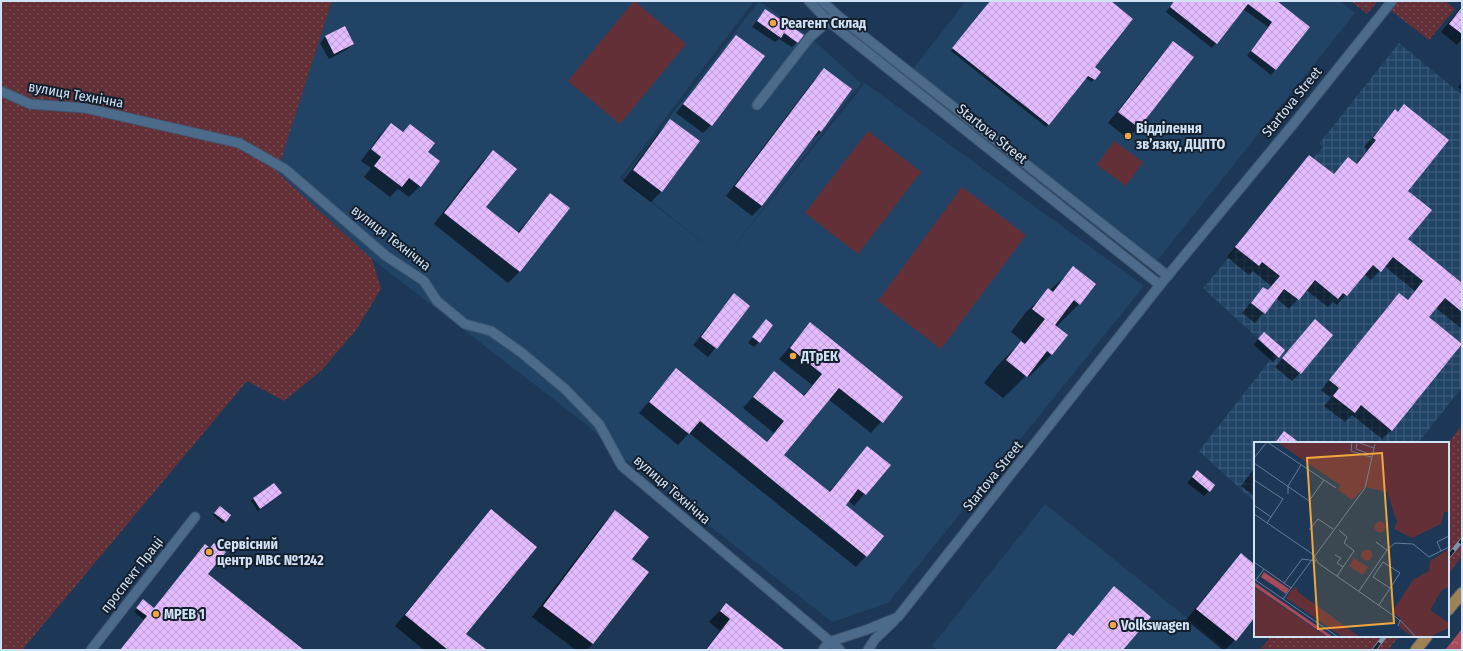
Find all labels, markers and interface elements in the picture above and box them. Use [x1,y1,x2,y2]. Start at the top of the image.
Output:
place label: Реагент Склад [781,15,866,32]
marker: Реагент Склад [768,18,778,28]
street label: Startova Street [1259,63,1326,141]
street label: вулиця Технічна [27,78,125,112]
street label: Startova Street [953,101,1031,168]
place label: Відділення зв’язку, ДЦПТО [1136,120,1225,153]
marker: Відділення зв’язку, ДЦПТО [1123,131,1133,141]
street label: вулиця Технічна [348,202,434,274]
place label: ДТрЕК [800,348,839,365]
marker: ДТрЕК [788,351,798,361]
street label: Startova Street [960,437,1027,515]
inset map [1254,442,1449,637]
street label: вулиця Технічна [630,452,714,528]
street label: проспект Праці [97,534,167,616]
place label: Сервісний центр МВС №1242 [217,536,324,569]
marker: Сервісний центр МВС №1242 [204,547,214,557]
place label: МРЕВ 1 [164,606,205,623]
marker: МРЕВ 1 [151,609,161,619]
place label: Volkswagen [1120,617,1190,634]
marker: Volkswagen [1108,620,1118,630]

